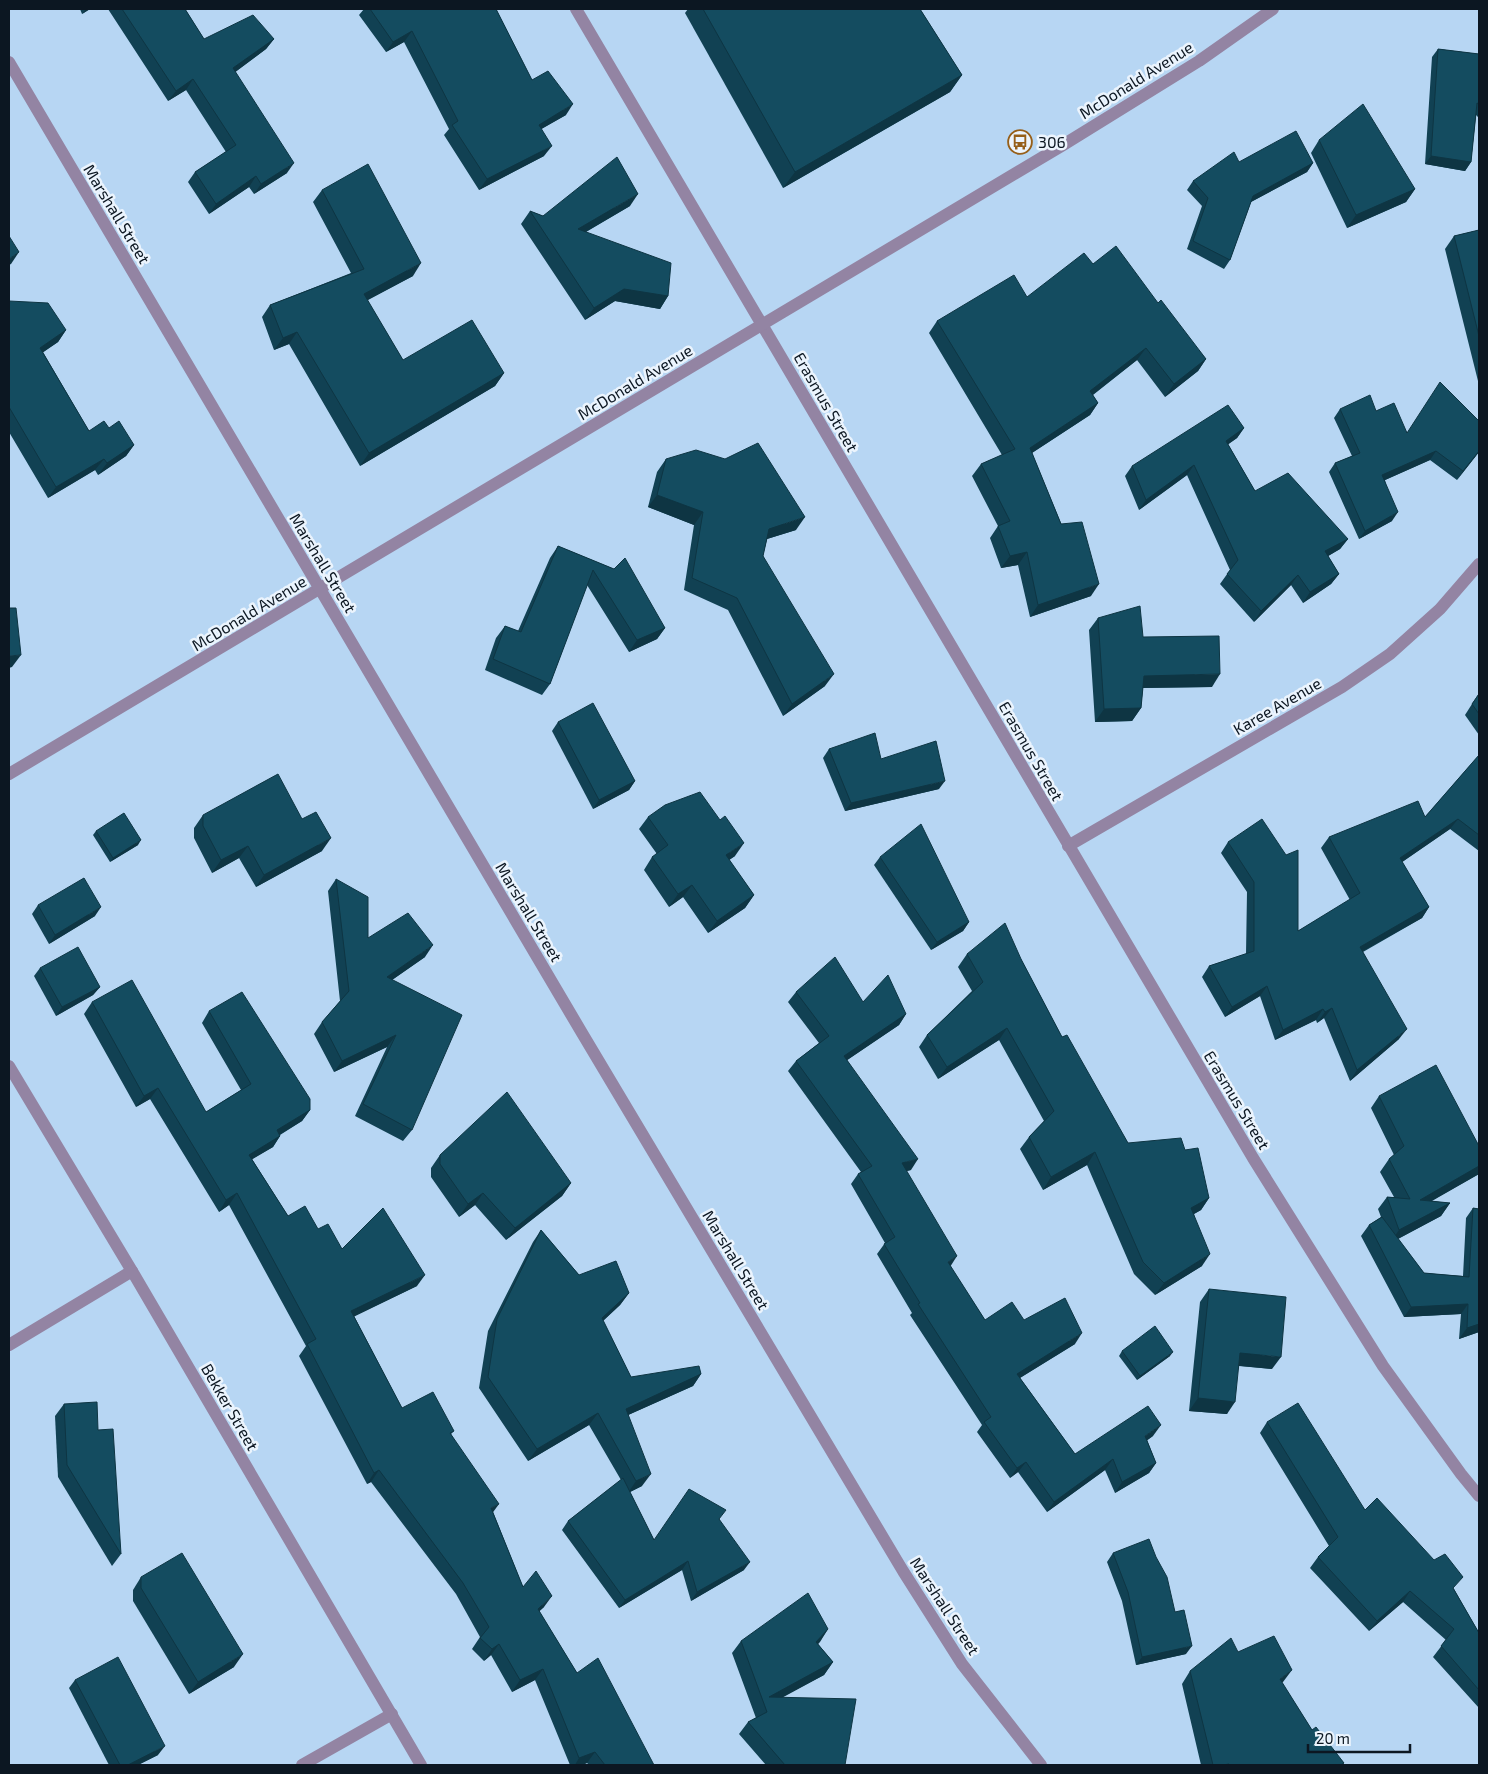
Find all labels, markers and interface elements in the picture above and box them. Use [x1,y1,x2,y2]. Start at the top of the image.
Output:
street label: McDonald Avenue [1075,37,1196,122]
bus stop icon: 306 [1007,129,1033,155]
place label: 306 [1038,132,1066,151]
street label: Marshall Street [80,161,155,267]
street label: McDonald Avenue [574,340,696,423]
street label: Erasmus Street [790,349,863,455]
street label: Marshall Street [286,510,361,616]
street label: McDonald Avenue [188,571,310,654]
street label: Karee Avenue [1229,673,1324,738]
street label: Erasmus Street [995,698,1068,804]
street label: Marshall Street [492,859,567,965]
street label: Erasmus Street [1201,1047,1274,1152]
street label: Marshall Street [699,1207,774,1313]
street label: Bekker Street [198,1360,263,1454]
street label: Marshall Street [907,1553,984,1658]
scale bar [1308,1722,1410,1754]
text: 20 m [1316,1729,1350,1747]

